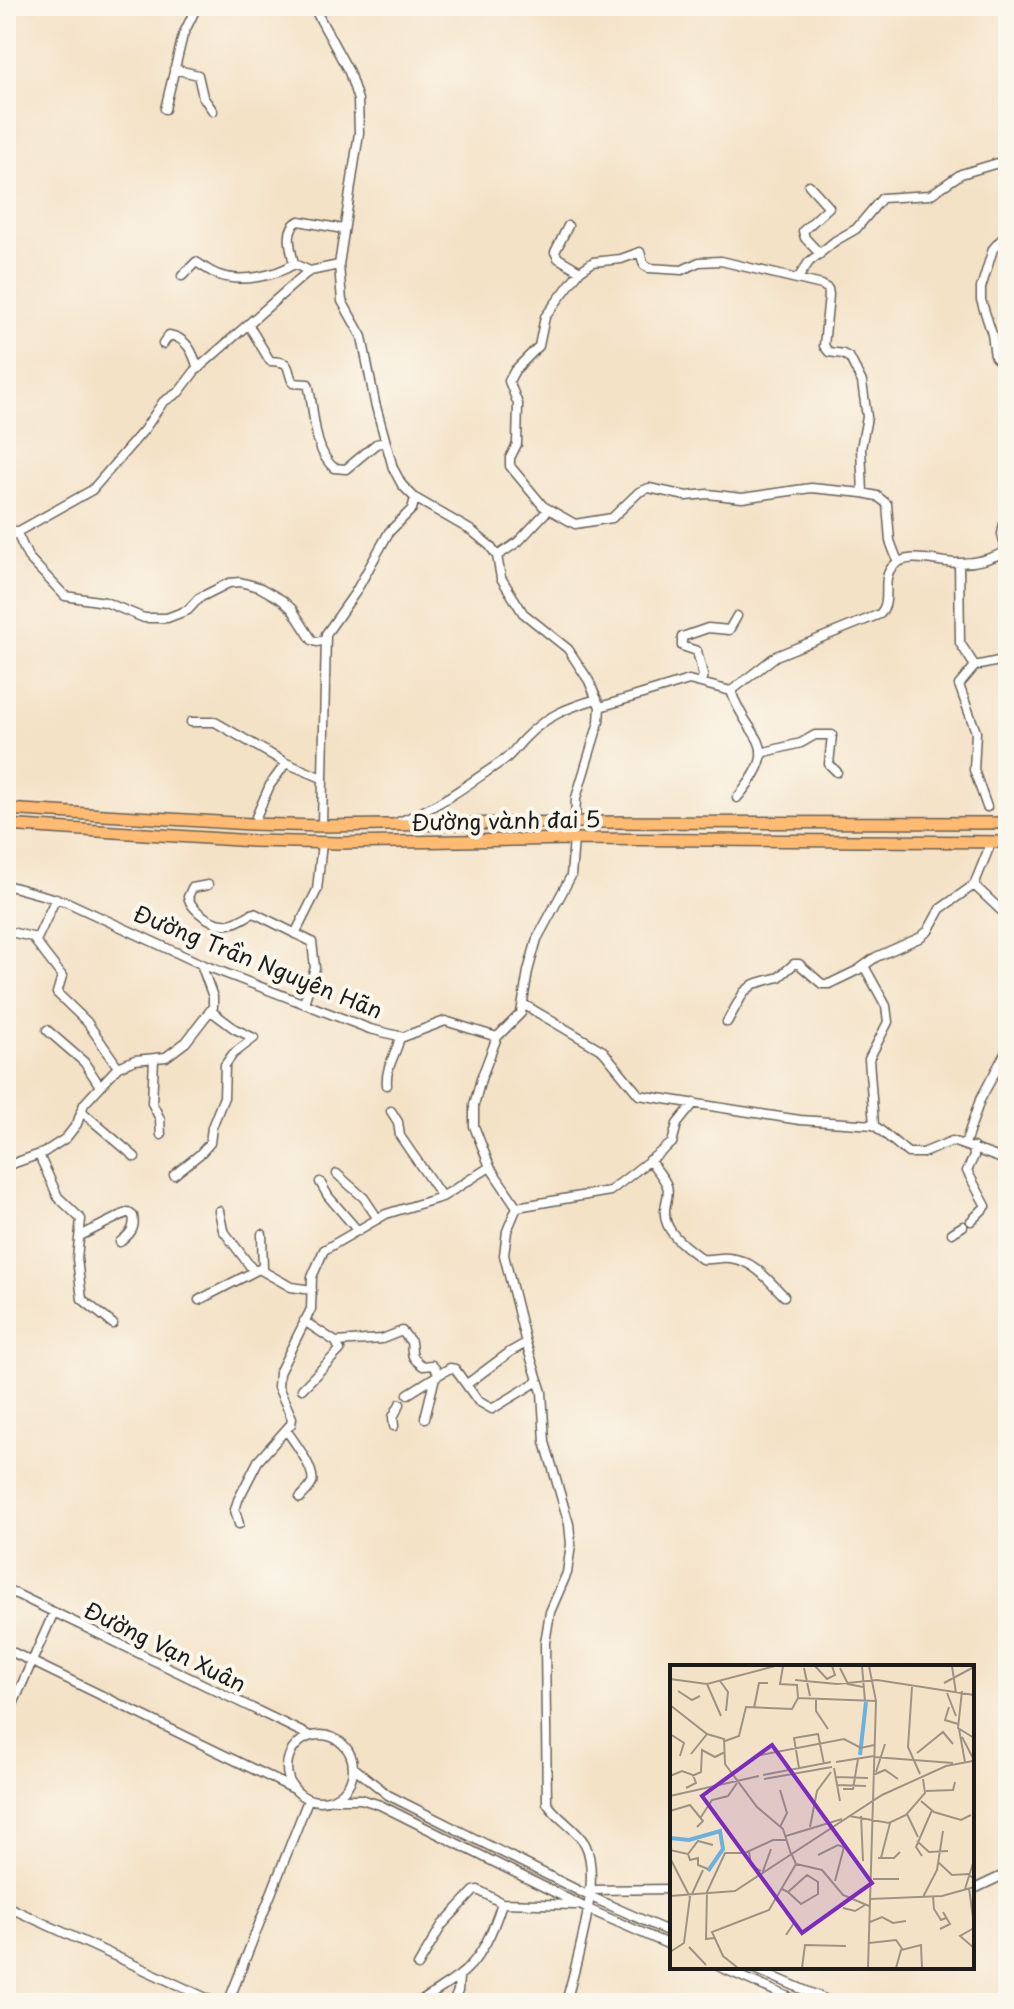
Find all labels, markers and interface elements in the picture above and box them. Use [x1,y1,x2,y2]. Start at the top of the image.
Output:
street label: Đường vành đai 5 [411,801,601,838]
street label: Đường Trần Nguyên Hãn [129,895,388,1026]
street label: Đường Vạn Xuân [79,1592,252,1699]
inset map [670,1665,974,1969]

